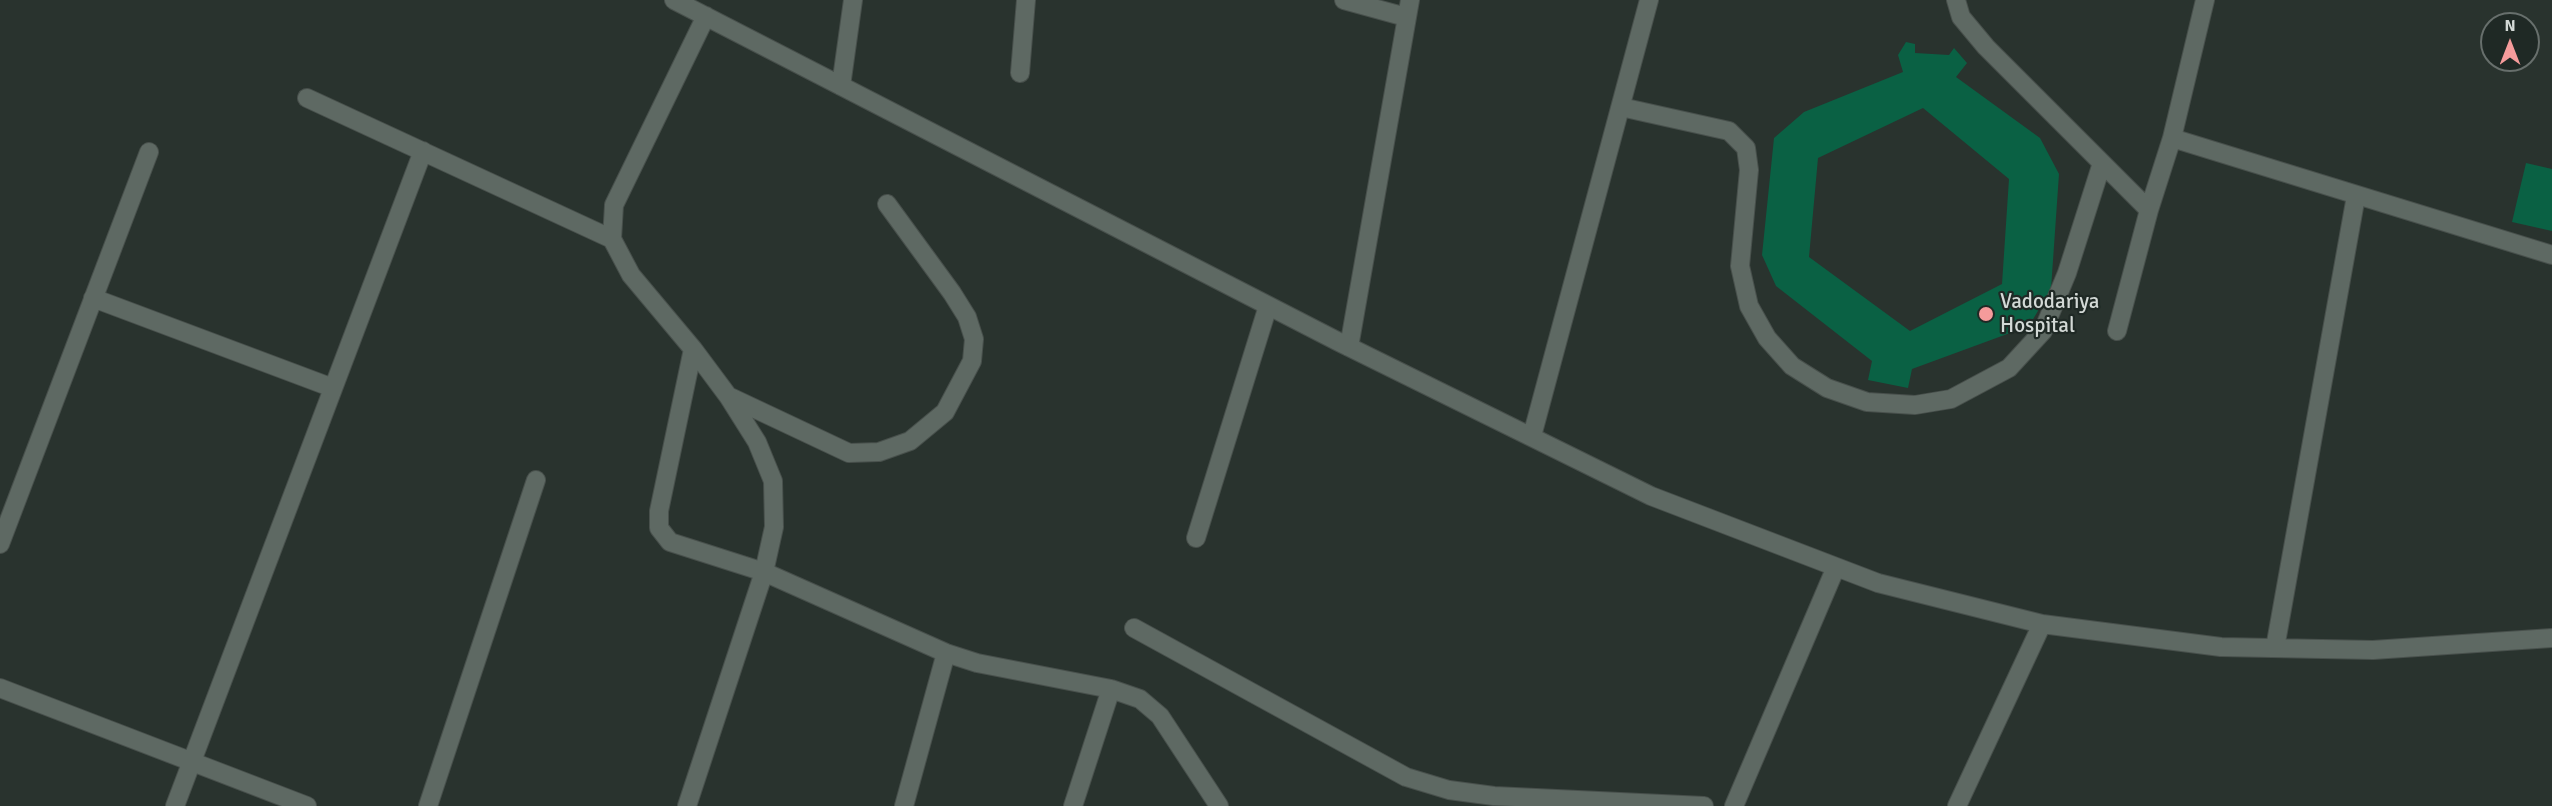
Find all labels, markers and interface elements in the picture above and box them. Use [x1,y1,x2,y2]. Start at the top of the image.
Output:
north arrow [2480,12,2540,72]
text: N [2504,16,2516,36]
place label: Vadodariya Hospital [2000,289,2099,339]
marker: Vadodariya Hospital [1977,305,1995,323]

